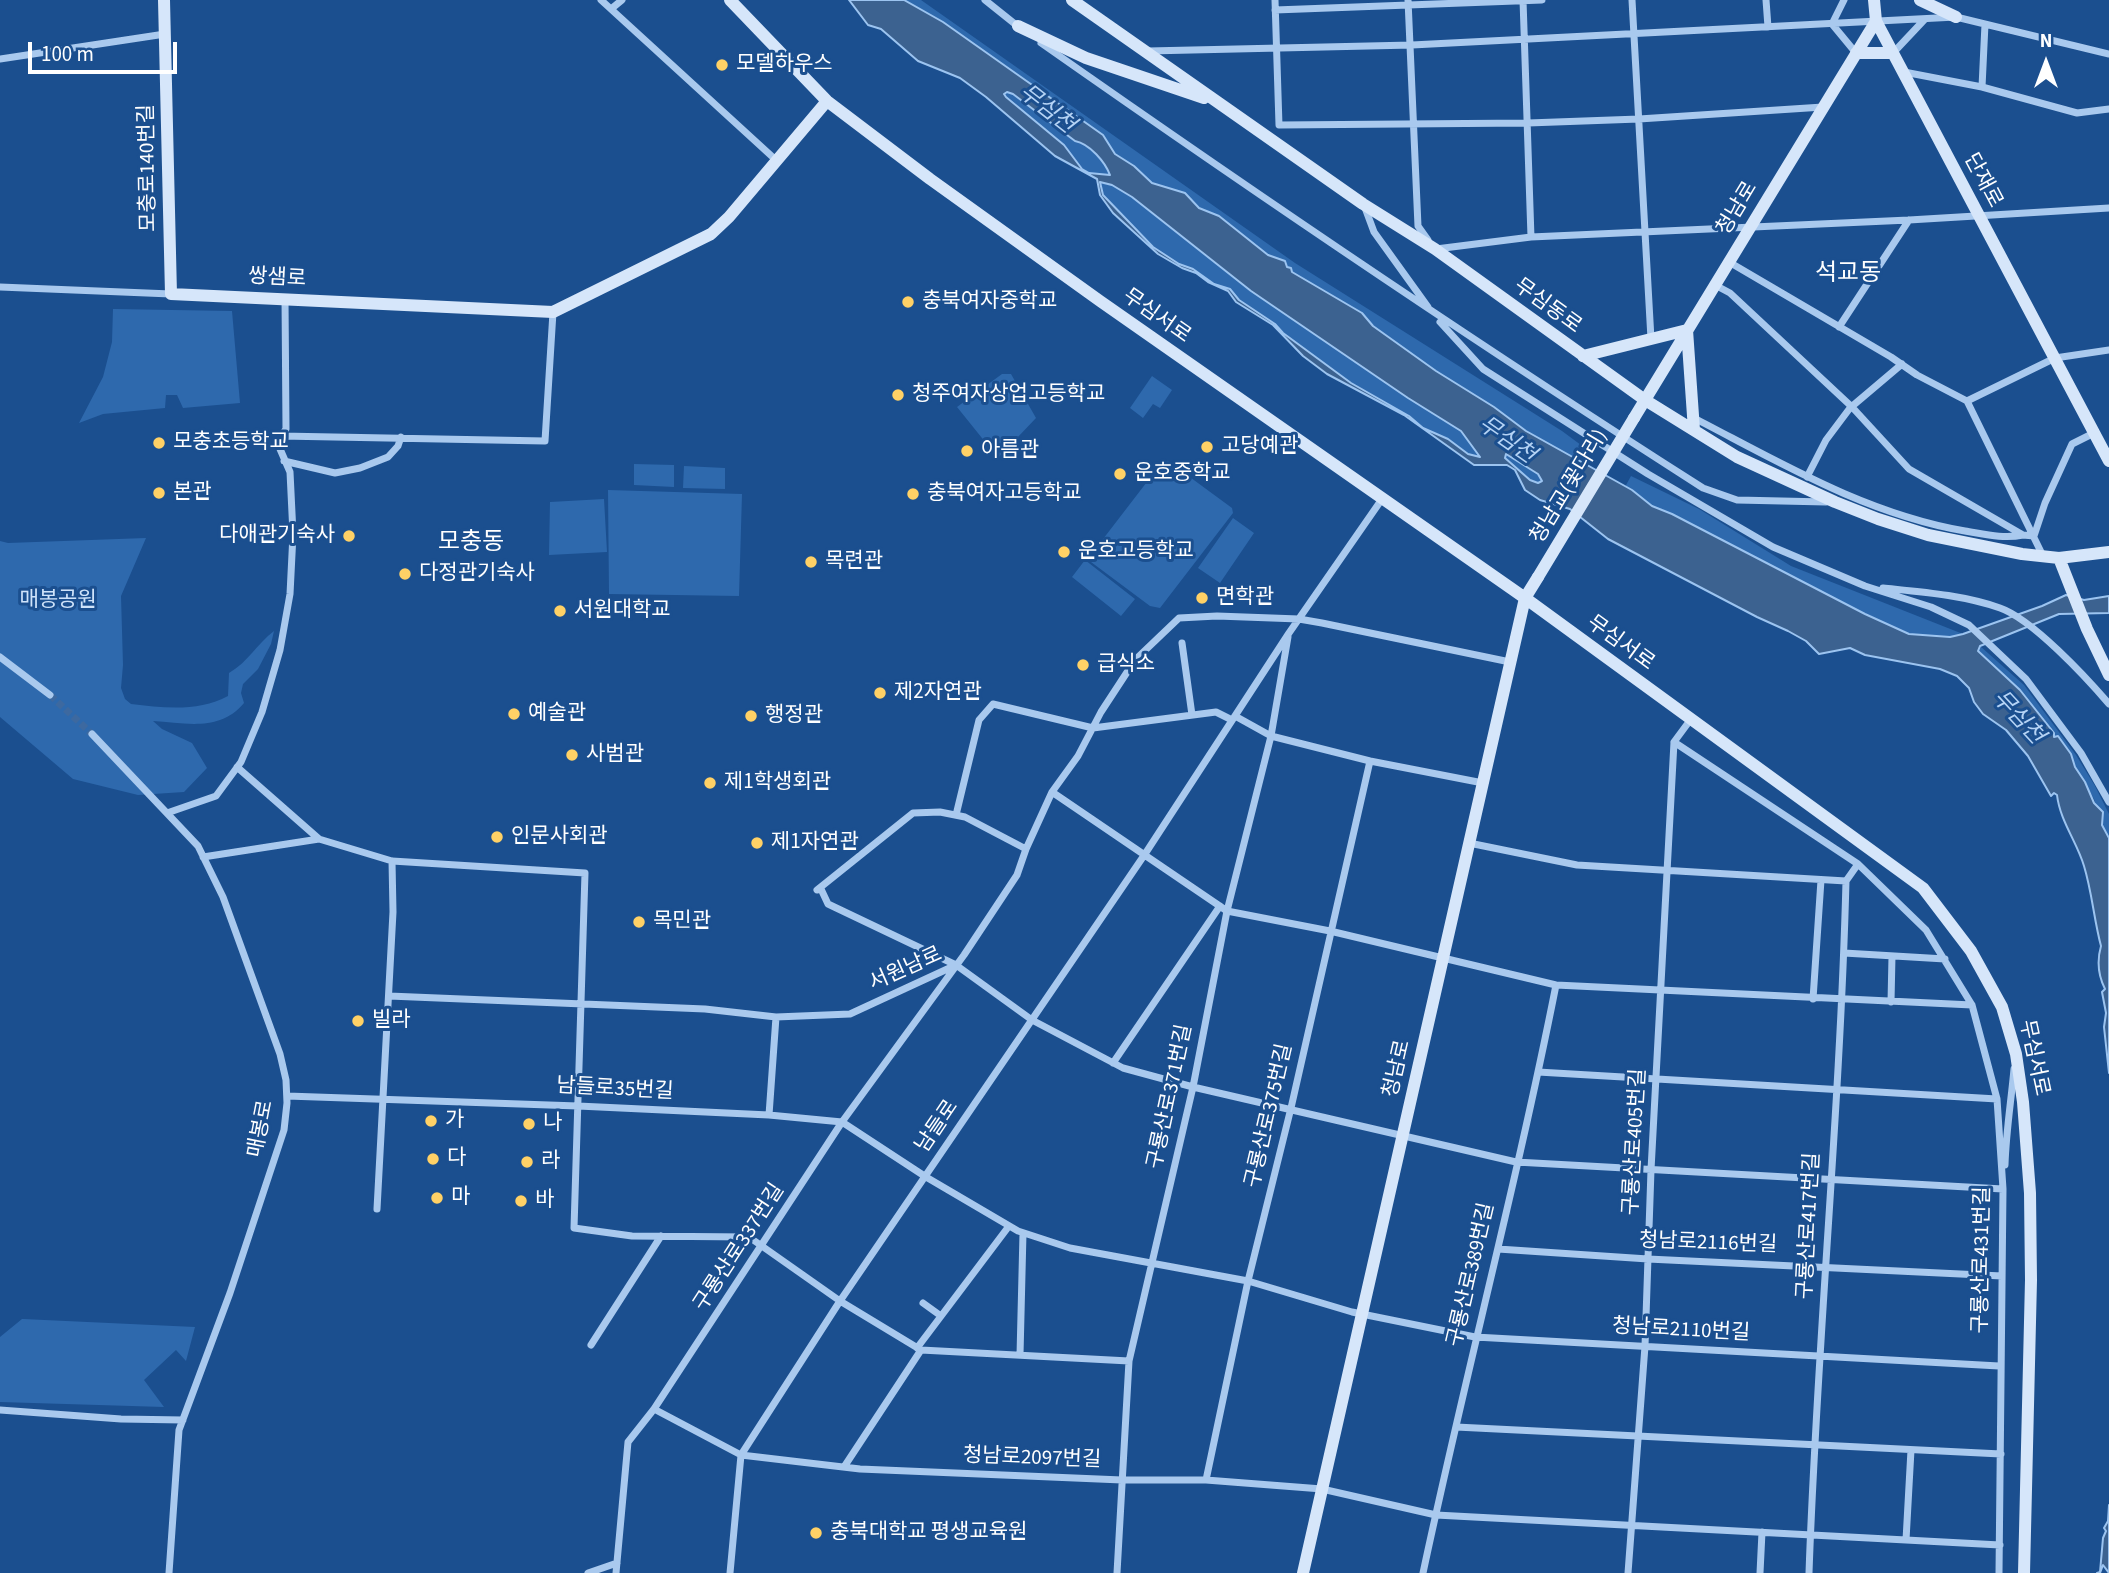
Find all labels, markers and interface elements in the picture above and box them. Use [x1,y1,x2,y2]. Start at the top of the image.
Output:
scale bar [32,28,180,72]
north arrow [2011,28,2081,98]
text: N [2040,28,2052,55]
text: 100 m [41,39,94,69]
place label: 모델하우스 [736,52,833,78]
marker: 모델하우스 [714,57,730,73]
water label: 무심천 [1012,80,1080,140]
street label: 모충로140번길 [135,104,163,232]
street label: 단재로 [1957,149,2007,213]
street label: 청남로 [1712,178,1764,240]
district label: 석교동 [1815,261,1881,289]
street label: 쌍샘로 [247,265,307,293]
street label: 무심동로 [1508,274,1586,340]
street label: 무심서로 [1117,285,1195,349]
place label: 충북여자중학교 [922,289,1057,315]
marker: 충북여자중학교 [900,294,916,310]
place label: 청주여자상업고등학교 [912,382,1105,408]
marker: 청주여자상업고등학교 [890,387,906,403]
water label: 무심천 [1472,411,1540,471]
street label: 청남교(꽃다리) [1526,425,1614,549]
place label: 모충초등학교 [173,430,289,456]
place label: 고당예관 [1221,434,1298,460]
marker: 모충초등학교 [151,435,167,451]
place label: 아름관 [981,438,1039,464]
marker: 고당예관 [1199,439,1215,455]
marker: 아름관 [959,443,975,459]
place label: 운호중학교 [1134,461,1231,487]
marker: 운호중학교 [1112,466,1128,482]
place label: 본관 [173,480,212,506]
place label: 충북여자고등학교 [927,481,1082,507]
marker: 본관 [151,485,167,501]
marker: 충북여자고등학교 [905,486,921,502]
place label: 다애관기숙사 [219,523,335,549]
marker: 다애관기숙사 [341,528,357,544]
district label: 모충동 [438,530,504,558]
place label: 운호고등학교 [1078,539,1194,565]
marker: 운호고등학교 [1056,544,1072,560]
place label: 목련관 [825,549,883,575]
marker: 목련관 [803,554,819,570]
place label: 다정관기숙사 [419,561,535,587]
marker: 다정관기숙사 [397,566,413,582]
place label: 면학관 [1216,585,1274,611]
park label: 매봉공원 [19,588,97,614]
marker: 면학관 [1194,590,1210,606]
place label: 서원대학교 [574,598,671,624]
marker: 서원대학교 [552,603,568,619]
street label: 무심서로 [1581,611,1659,677]
place label: 급식소 [1097,652,1155,678]
marker: 급식소 [1075,657,1091,673]
place label: 제2자연관 [894,680,982,706]
marker: 제2자연관 [872,685,888,701]
water label: 무심천 [1985,685,2049,751]
place label: 예술관 [528,701,586,727]
place label: 행정관 [765,703,823,729]
marker: 예술관 [506,706,522,722]
marker: 행정관 [743,708,759,724]
place label: 사범관 [586,742,644,768]
marker: 사범관 [564,747,580,763]
place label: 제1학생회관 [724,770,831,796]
marker: 제1학생회관 [702,775,718,791]
place label: 인문사회관 [511,824,608,850]
marker: 인문사회관 [489,829,505,845]
place label: 제1자연관 [771,830,859,856]
marker: 제1자연관 [749,835,765,851]
place label: 목민관 [653,909,711,935]
marker: 목민관 [631,914,647,930]
street label: 서원남로 [866,943,946,997]
place label: 빌라 [372,1008,411,1034]
marker: 빌라 [350,1013,366,1029]
street label: 무심서로 [2013,1018,2053,1098]
street label: 구룡산로371번길 [1143,1022,1199,1172]
street label: 청남로 [1379,1038,1417,1100]
street label: 구룡산로375번길 [1241,1041,1299,1191]
street label: 구룡산로405번길 [1620,1068,1652,1216]
street label: 남들로35번길 [556,1074,674,1106]
street label: 남들로 [911,1096,965,1158]
street label: 매봉로 [244,1098,280,1160]
place label: 가 [445,1108,464,1134]
place label: 나 [543,1111,562,1137]
marker: 가 [423,1113,439,1129]
marker: 나 [521,1116,537,1132]
place label: 다 [447,1146,466,1172]
place label: 라 [541,1149,560,1175]
marker: 다 [425,1151,441,1167]
street label: 구룡산로417번길 [1794,1152,1826,1300]
marker: 라 [519,1154,535,1170]
street label: 구룡산로337번길 [689,1179,791,1317]
place label: 마 [451,1185,470,1211]
street label: 구룡산로431번길 [1969,1186,1997,1334]
place label: 바 [535,1188,554,1214]
marker: 마 [429,1190,445,1206]
marker: 바 [513,1193,529,1209]
street label: 구룡산로389번길 [1443,1200,1501,1350]
street label: 청남로2116번길 [1638,1229,1778,1259]
street label: 청남로2110번길 [1611,1315,1751,1347]
street label: 청남로2097번길 [962,1444,1102,1474]
place label: 충북대학교 평생교육원 [830,1520,1027,1546]
marker: 충북대학교 평생교육원 [808,1525,824,1541]

